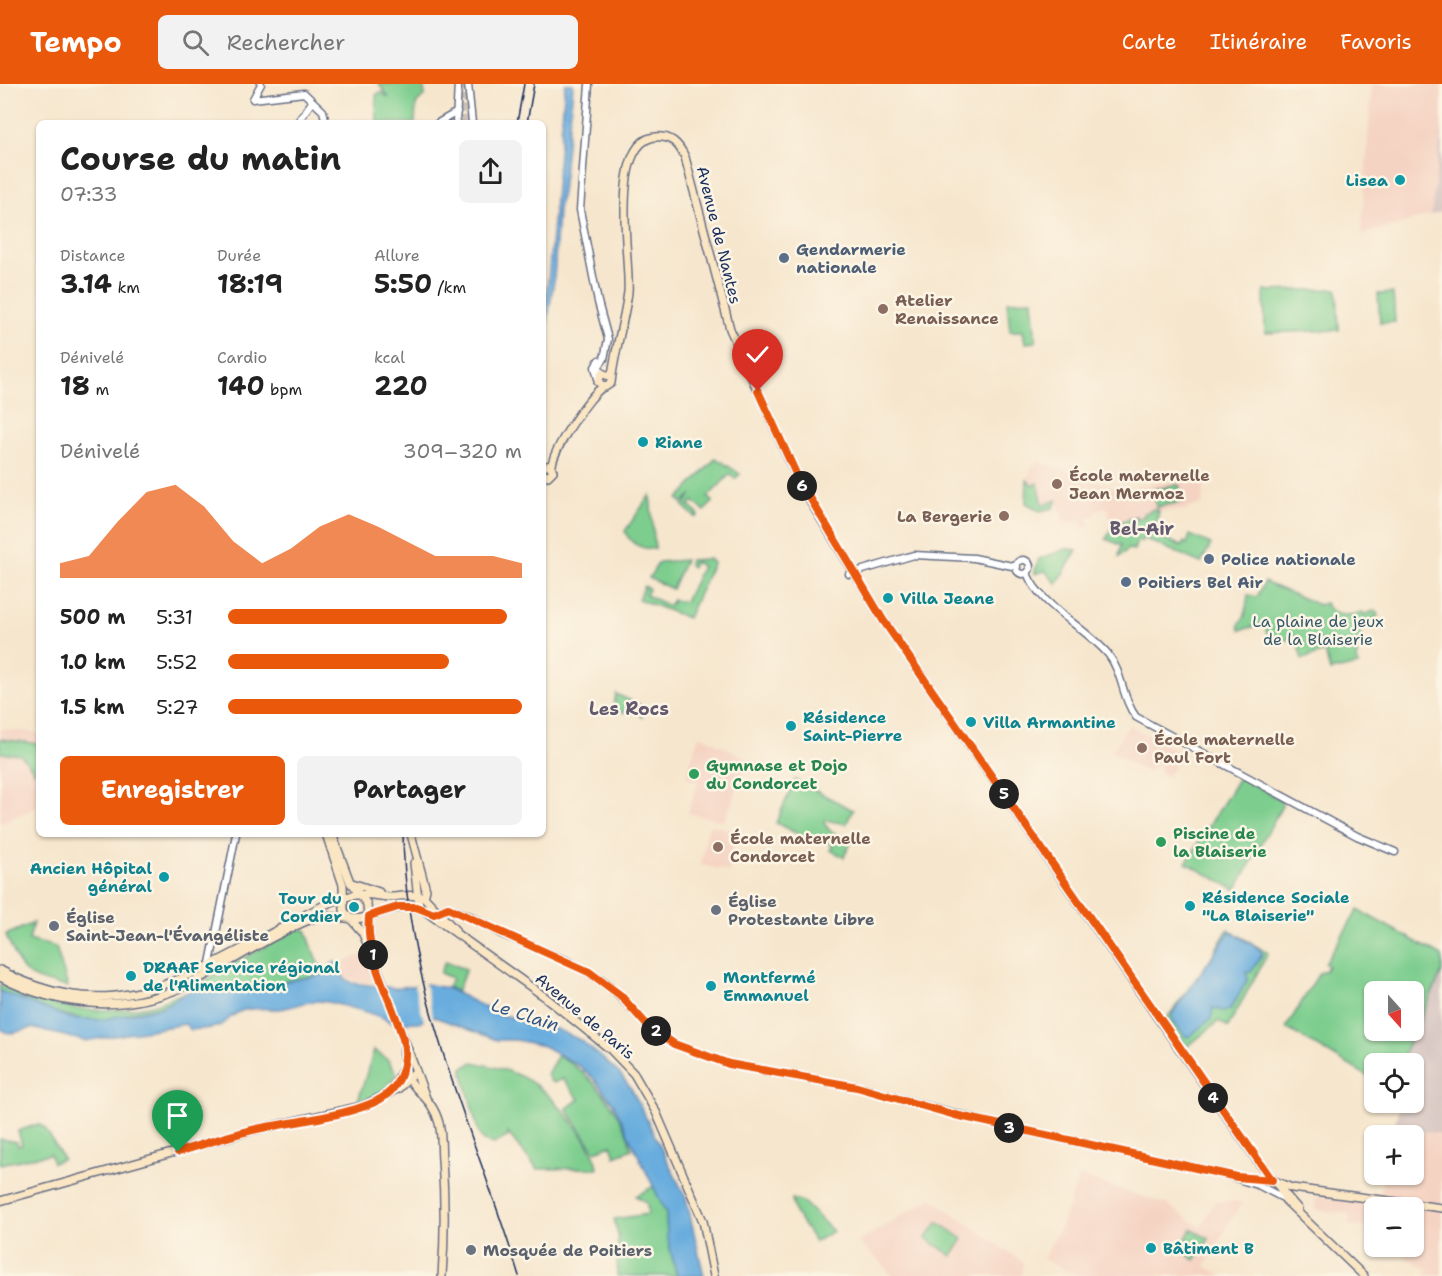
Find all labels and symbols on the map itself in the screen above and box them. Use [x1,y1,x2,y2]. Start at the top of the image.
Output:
street label: Avenue de Nantes [692,164,746,306]
place label: Lisea [1346,170,1388,191]
marker: Lisea [1393,173,1407,187]
place label: Gendarmerie nationale [796,239,906,278]
marker: Gendarmerie nationale [777,251,791,265]
place label: Atelier Renaissance [895,290,999,329]
marker: Atelier Renaissance [876,302,890,316]
pin [732,329,783,391]
place label: Riane [655,432,703,453]
marker: Riane [636,435,650,449]
place label: École maternelle Jean Mermoz [1069,465,1210,504]
pin: 6 [787,471,817,501]
marker: École maternelle Jean Mermoz [1050,477,1064,491]
place label: La Bergerie [897,506,992,527]
marker: La Bergerie [997,509,1011,523]
district label: Bel-Air [1110,517,1175,541]
place label: Police nationale [1221,549,1356,570]
marker: Police nationale [1202,552,1216,566]
place label: Poitiers Bel Air [1138,572,1263,593]
marker: Poitiers Bel Air [1119,575,1133,589]
place label: Villa Jeane [900,588,995,609]
marker: Villa Jeane [881,591,895,605]
park label: La plaine de jeux de la Blaiserie [1252,611,1384,650]
district label: Les Rocs [589,697,669,721]
place label: Résidence Saint-Pierre [803,707,903,746]
place label: Villa Armantine [983,712,1116,733]
marker: Villa Armantine [964,715,978,729]
marker: Résidence Saint-Pierre [784,719,798,733]
place label: École maternelle Paul Fort [1154,729,1295,768]
marker: École maternelle Paul Fort [1135,741,1149,755]
place label: Gymnase et Dojo du Condorcet [706,755,848,794]
marker: Gymnase et Dojo du Condorcet [687,767,701,781]
pin: 5 [989,779,1019,809]
place label: Piscine de la Blaiserie [1173,823,1267,862]
place label: École maternelle Condorcet [730,828,871,867]
marker: Piscine de la Blaiserie [1154,835,1168,849]
marker: École maternelle Condorcet [711,840,725,854]
place label: Ancien Hôpital général [30,858,152,897]
marker: Ancien Hôpital général [157,870,171,884]
place label: Résidence Sociale "La Blaiserie" [1202,887,1350,926]
place label: Tour du Cordier [279,888,342,927]
place label: Église Protestante Libre [728,891,875,930]
marker: Résidence Sociale "La Blaiserie" [1183,899,1197,913]
marker: Tour du Cordier [347,900,361,914]
marker: Église Protestante Libre [709,903,723,917]
place label: Église Saint-Jean-l'Évangéliste [66,907,270,946]
marker: Église Saint-Jean-l'Évangéliste [47,919,61,933]
pin: 1 [358,940,388,970]
place label: DRAAF Service régional de l'Alimentation [143,957,340,996]
place label: Montfermé Emmanuel [723,967,816,1006]
street label: Avenue de Paris [531,968,639,1064]
marker: DRAAF Service régional de l'Alimentation [124,969,138,983]
marker: Montfermé Emmanuel [704,979,718,993]
north arrow [1364,981,1424,1041]
water label: Le Clain [488,993,562,1037]
pin: 2 [641,1016,671,1046]
pin: 4 [1198,1083,1228,1113]
pin [152,1090,203,1152]
pin: 3 [994,1113,1024,1143]
place label: Bâtiment B [1163,1238,1254,1259]
place label: Mosquée de Poitiers [483,1240,652,1261]
marker: Bâtiment B [1144,1241,1158,1255]
marker: Mosquée de Poitiers [464,1243,478,1257]

